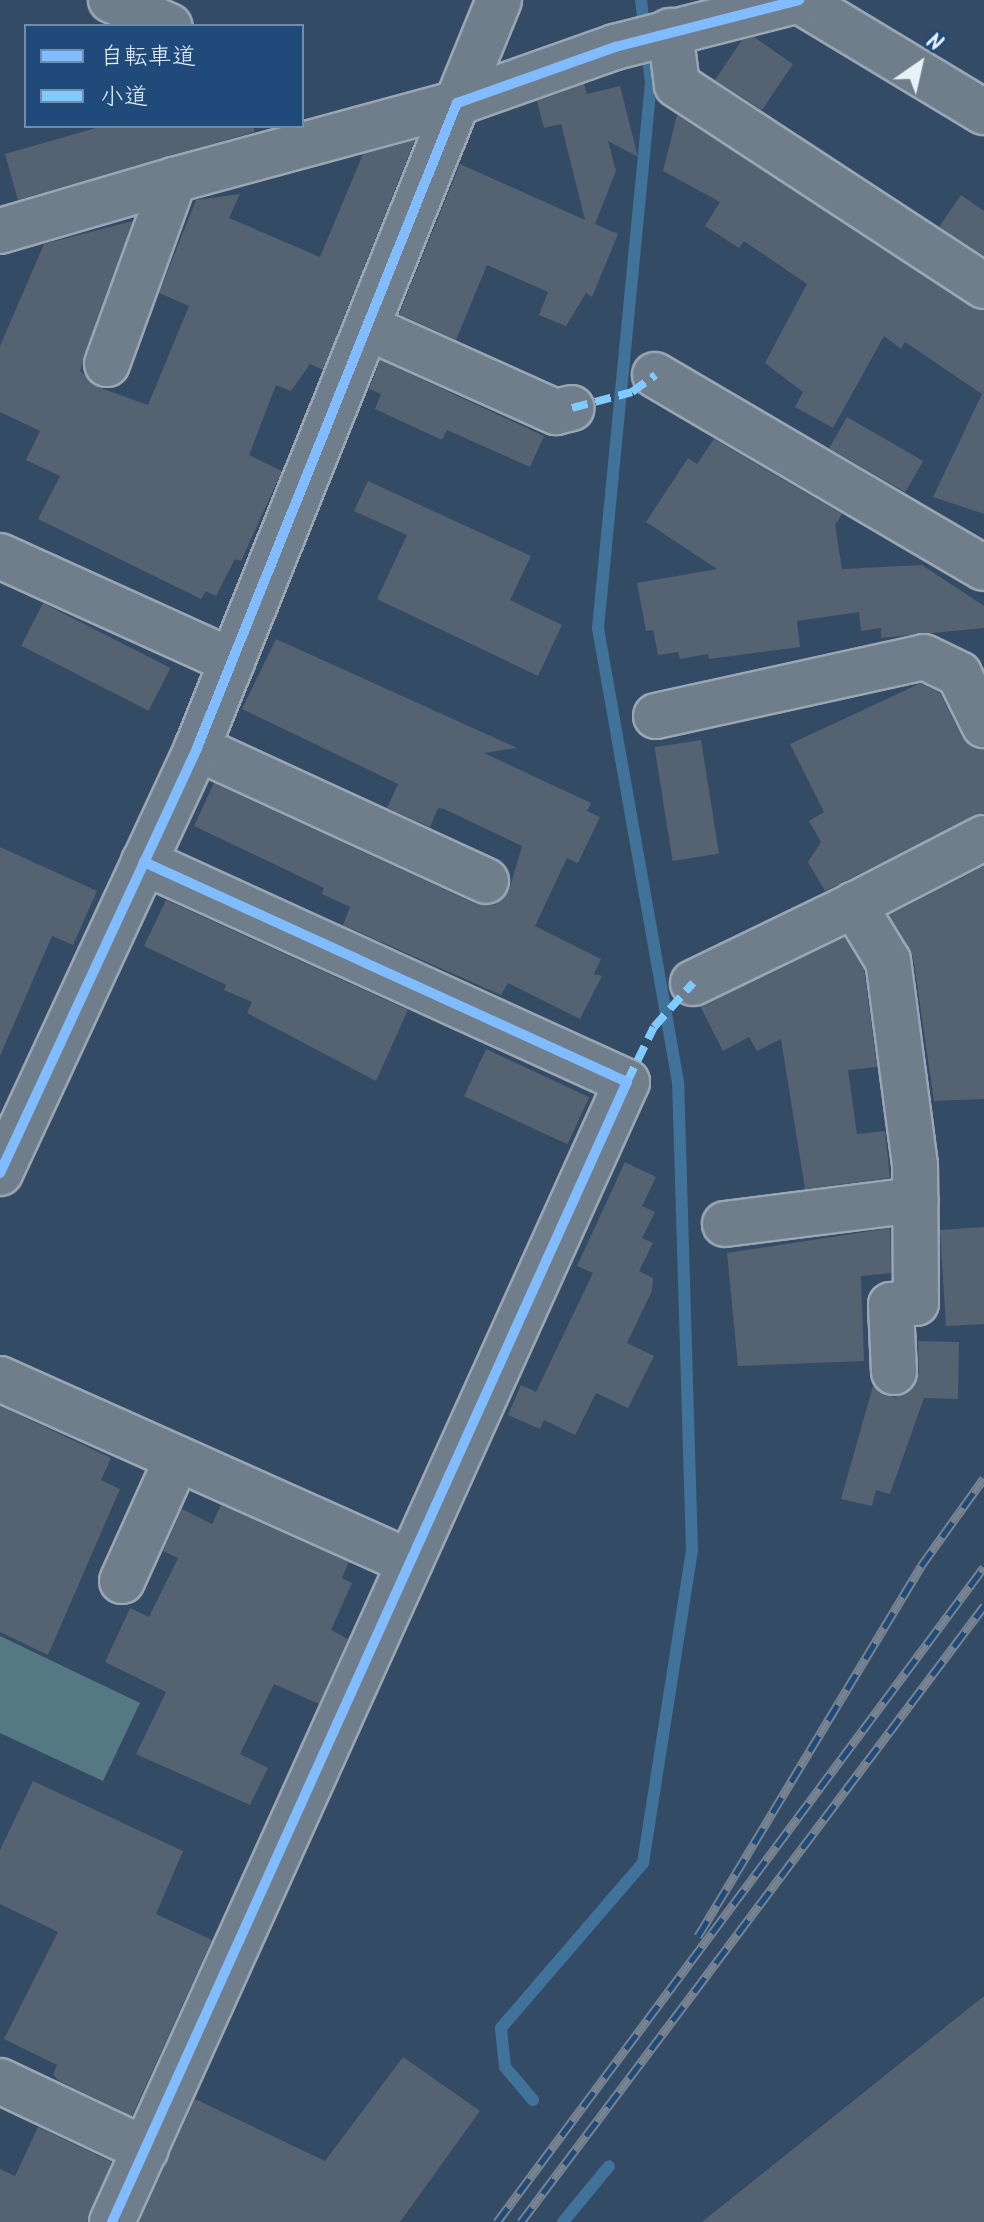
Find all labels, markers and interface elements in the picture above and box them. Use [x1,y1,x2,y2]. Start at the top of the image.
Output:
legend [24,24,304,128]
north arrow [880,24,960,104]
text: N [918,25,949,62]
text: 自転車道 [100,38,196,77]
text: 小道 [100,78,148,117]

